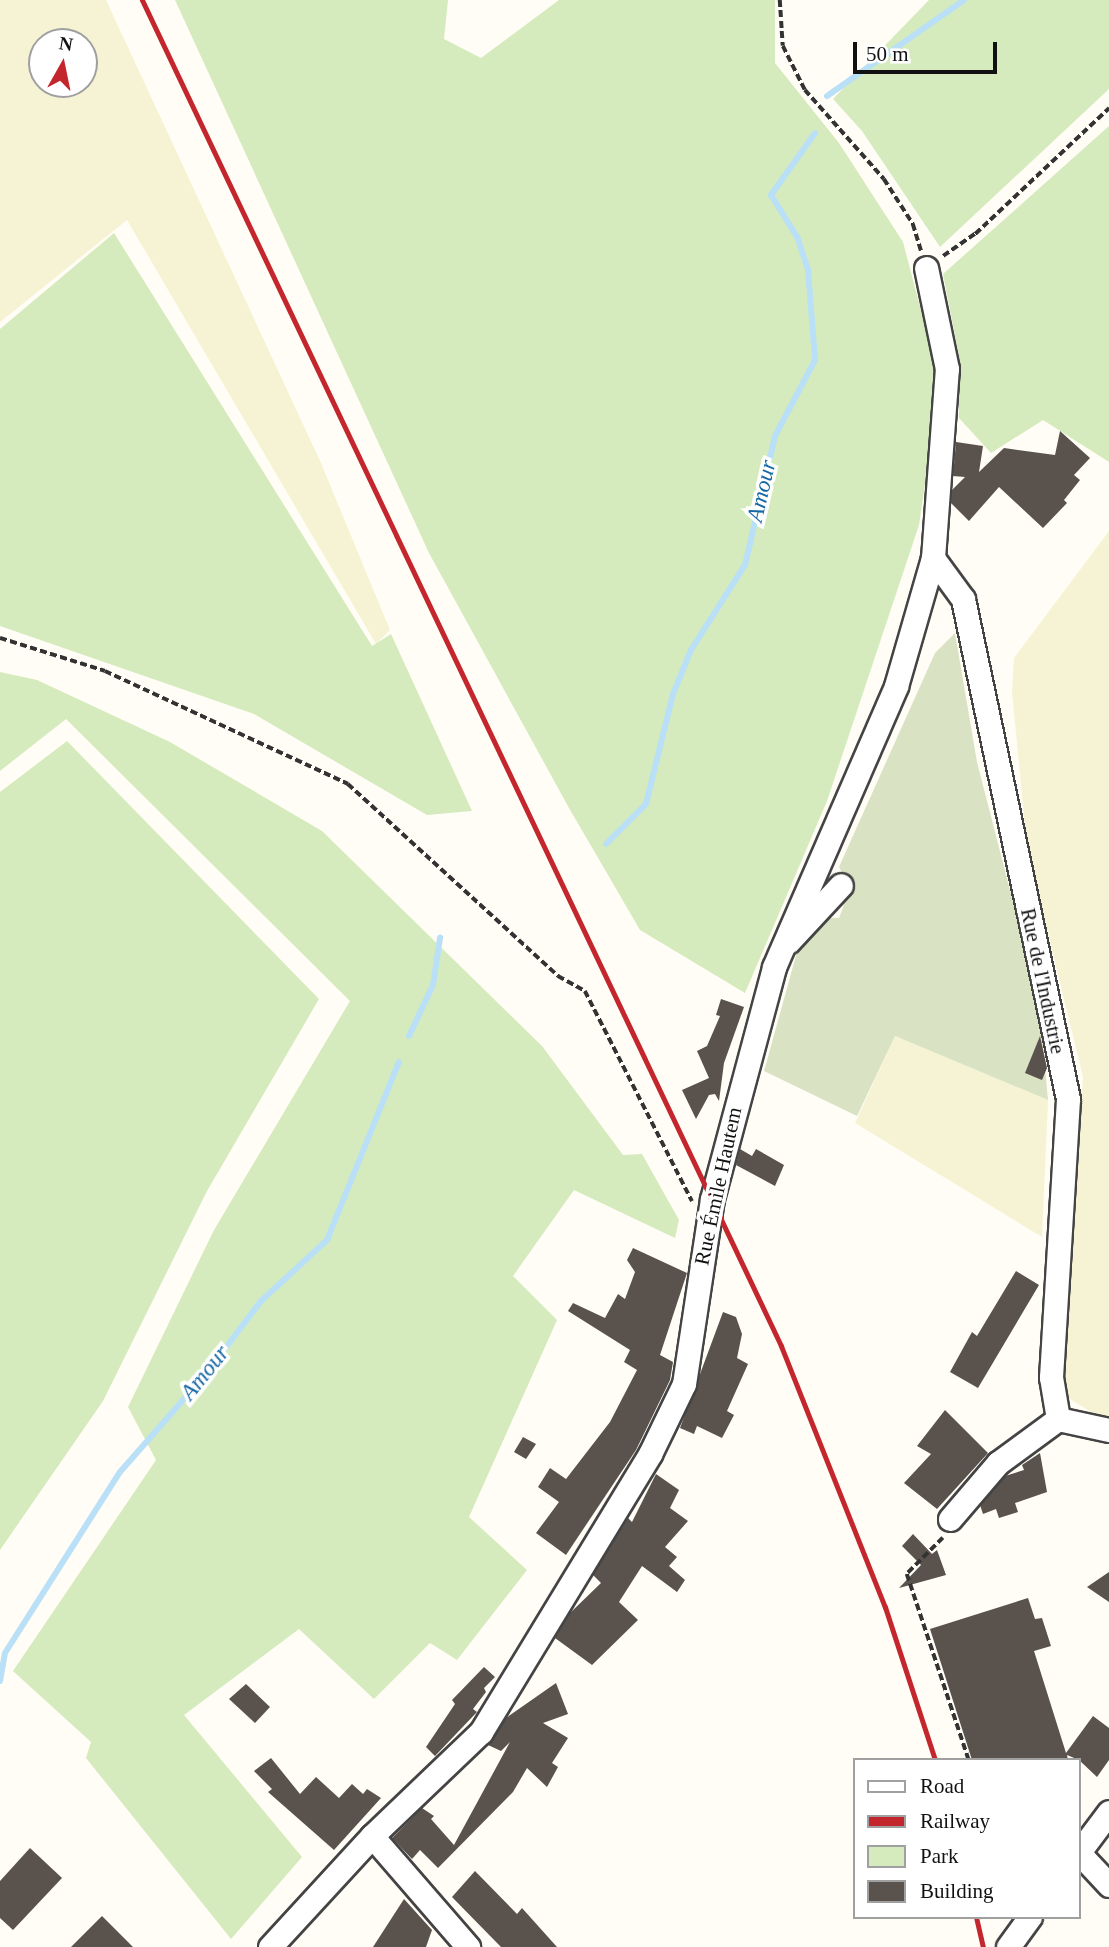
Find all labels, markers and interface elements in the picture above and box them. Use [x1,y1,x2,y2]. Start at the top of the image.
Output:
north arrow [28,28,98,98]
scale bar [857,28,1000,72]
text: N [58,32,74,55]
text: 50 m [866,42,909,66]
water label: Amour [742,457,782,525]
street label: Rue de l'Industrie [1015,906,1071,1056]
street label: Rue Émile Hautem [689,1105,747,1267]
water label: Amour [175,1340,235,1406]
legend [853,1758,1081,1919]
text: Road [920,1774,964,1798]
text: Railway [920,1809,990,1833]
text: Park [920,1844,959,1868]
text: Building [920,1879,994,1903]

